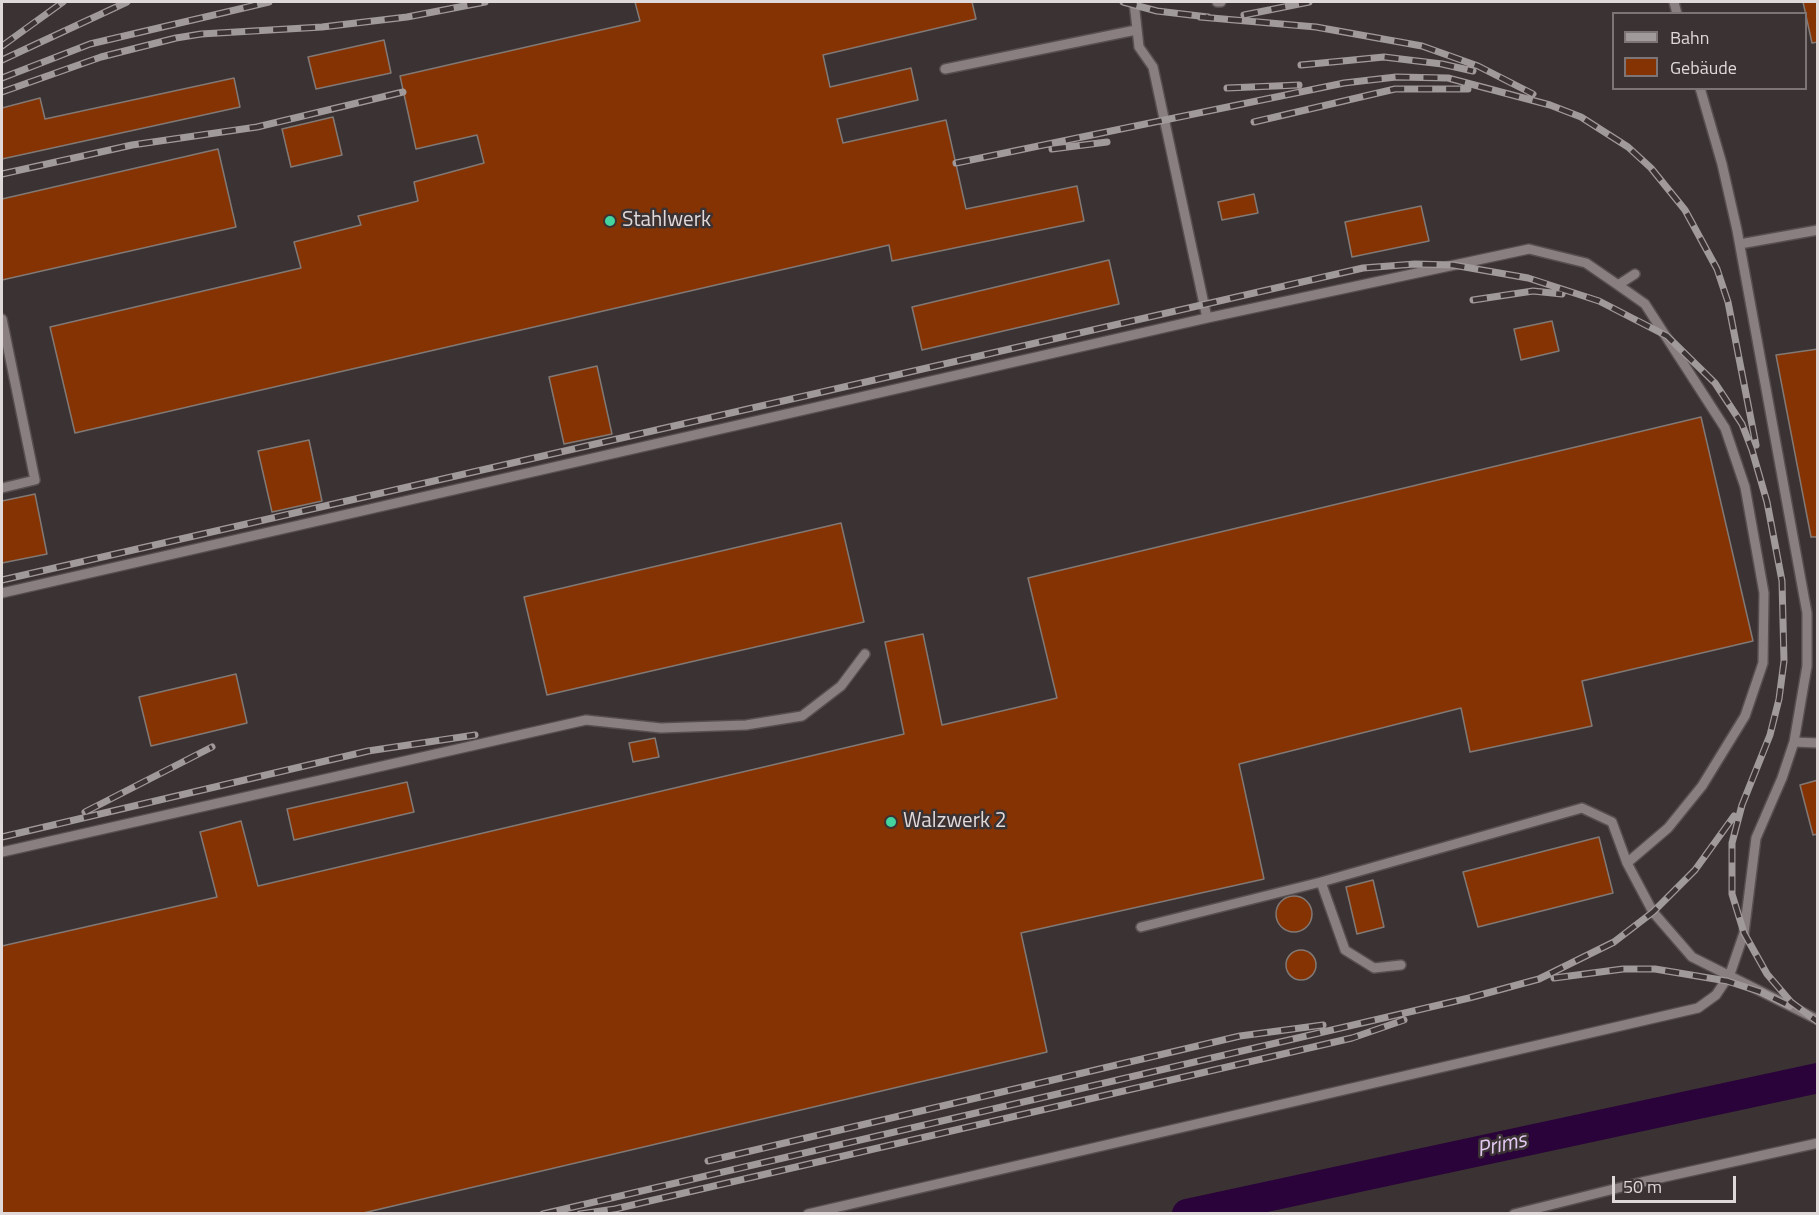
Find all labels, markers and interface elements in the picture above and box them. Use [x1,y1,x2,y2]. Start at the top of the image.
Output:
legend [1612,12,1807,90]
text: Bahn [1670,24,1709,51]
text: Gebäude [1670,54,1737,81]
place label: Stahlwerk [622,208,711,234]
marker: Stahlwerk [603,214,617,228]
place label: Walzwerk 2 [903,809,1006,835]
marker: Walzwerk 2 [884,815,898,829]
water label: Prims [1475,1128,1529,1164]
scale bar [1615,1164,1740,1202]
text: 50 m [1623,1173,1662,1200]

